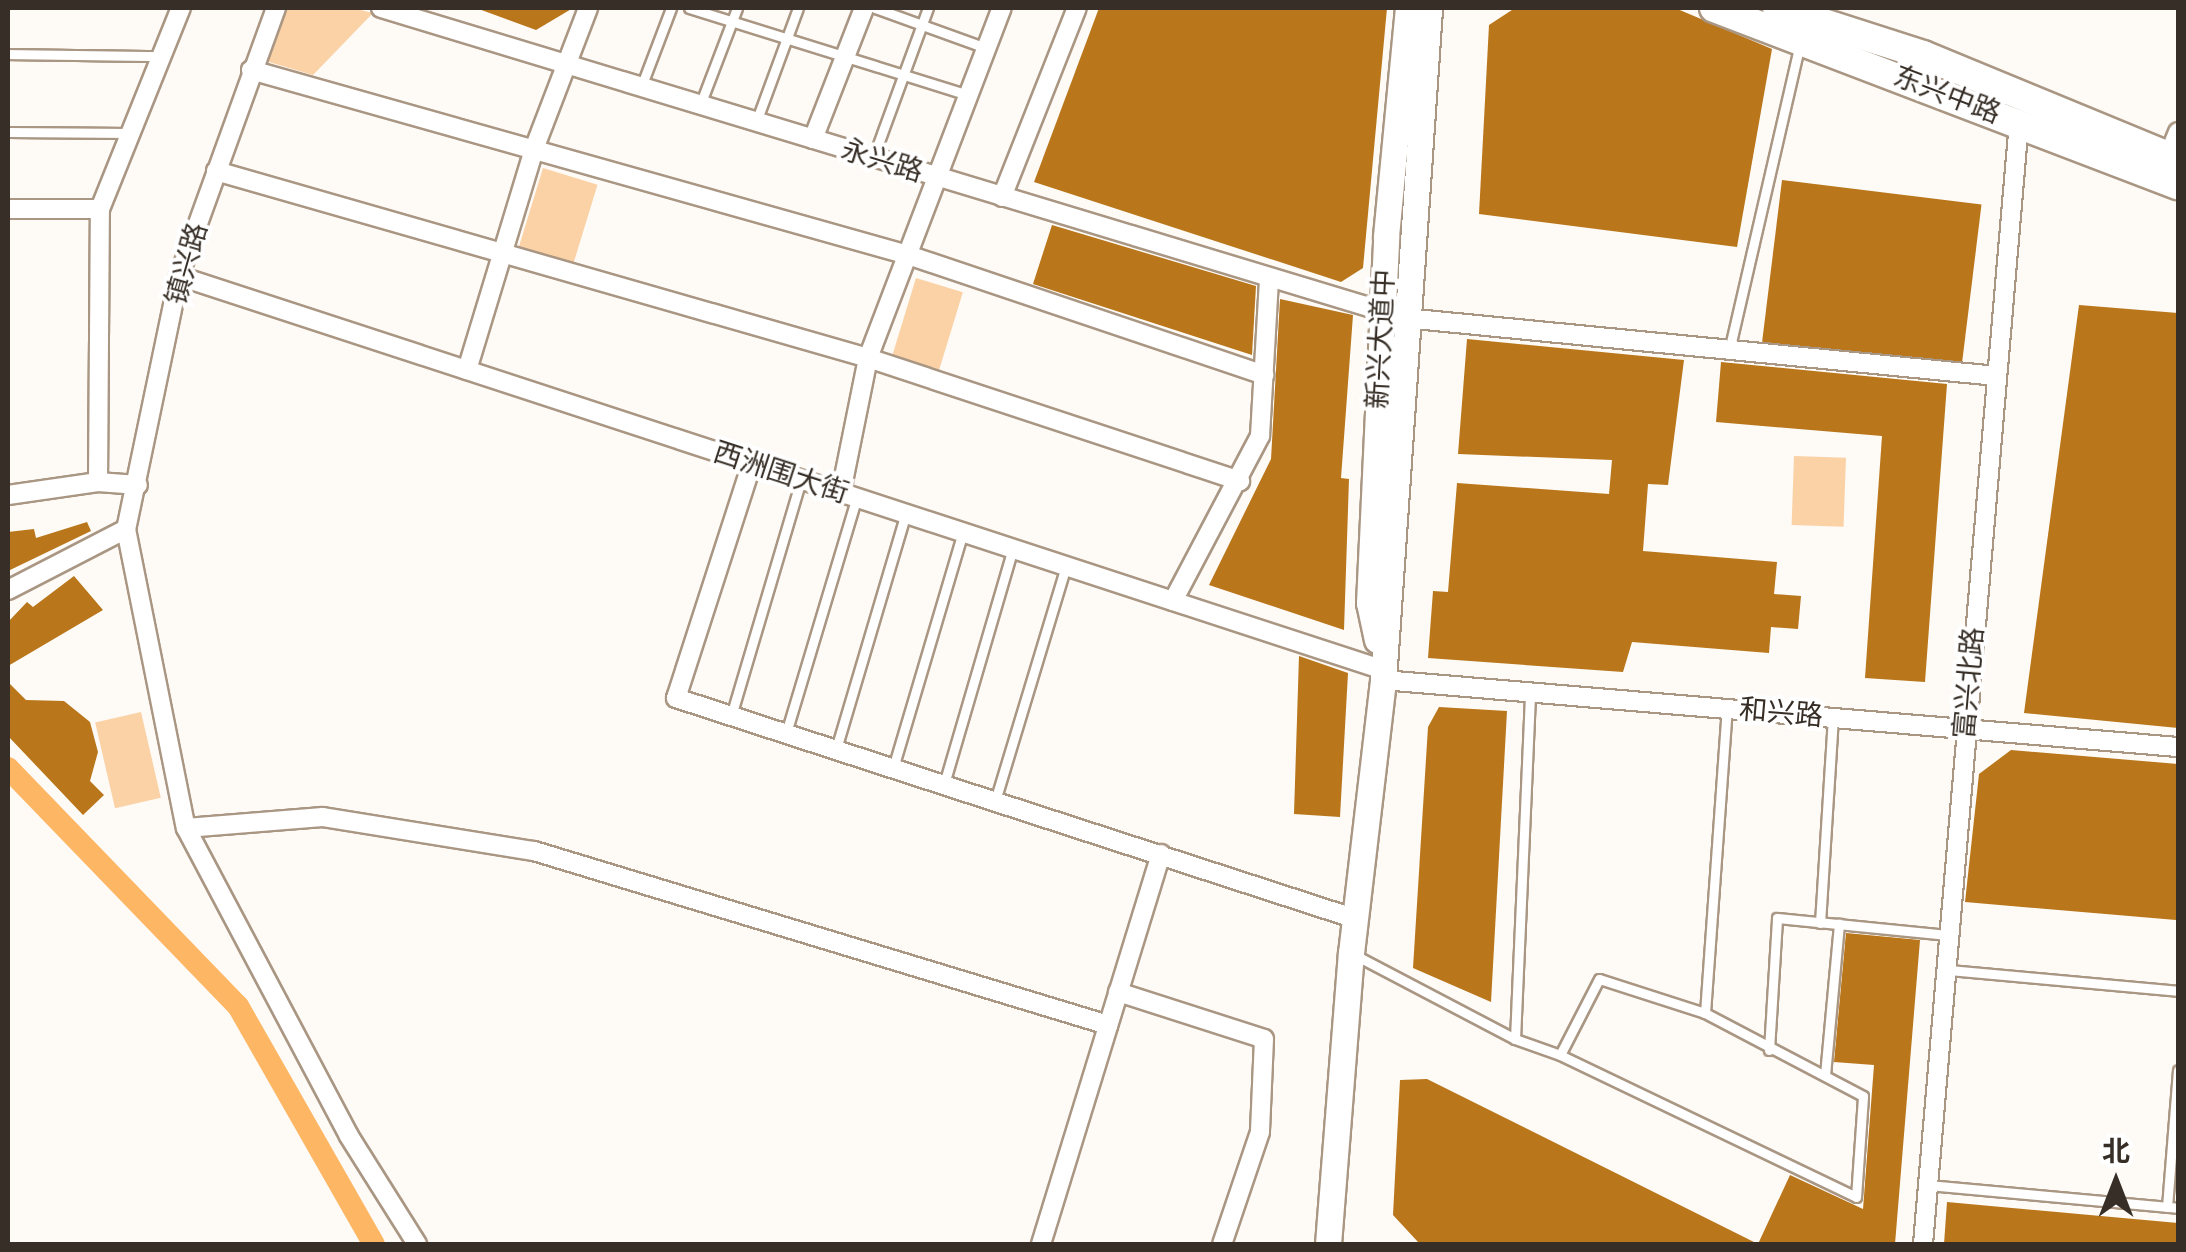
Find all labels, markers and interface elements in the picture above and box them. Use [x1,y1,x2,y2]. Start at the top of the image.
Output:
street label: 东兴中路 [1889,59,2005,131]
street label: 永兴路 [837,133,927,189]
street label: 镇兴路 [159,219,215,309]
street label: 新兴大道中 [1361,268,1401,410]
street label: 西洲围大街 [709,435,853,511]
street label: 富兴北路 [1947,626,1991,740]
street label: 和兴路 [1738,693,1824,733]
text: 北 [2102,1131,2130,1172]
north arrow [2066,1132,2166,1232]

